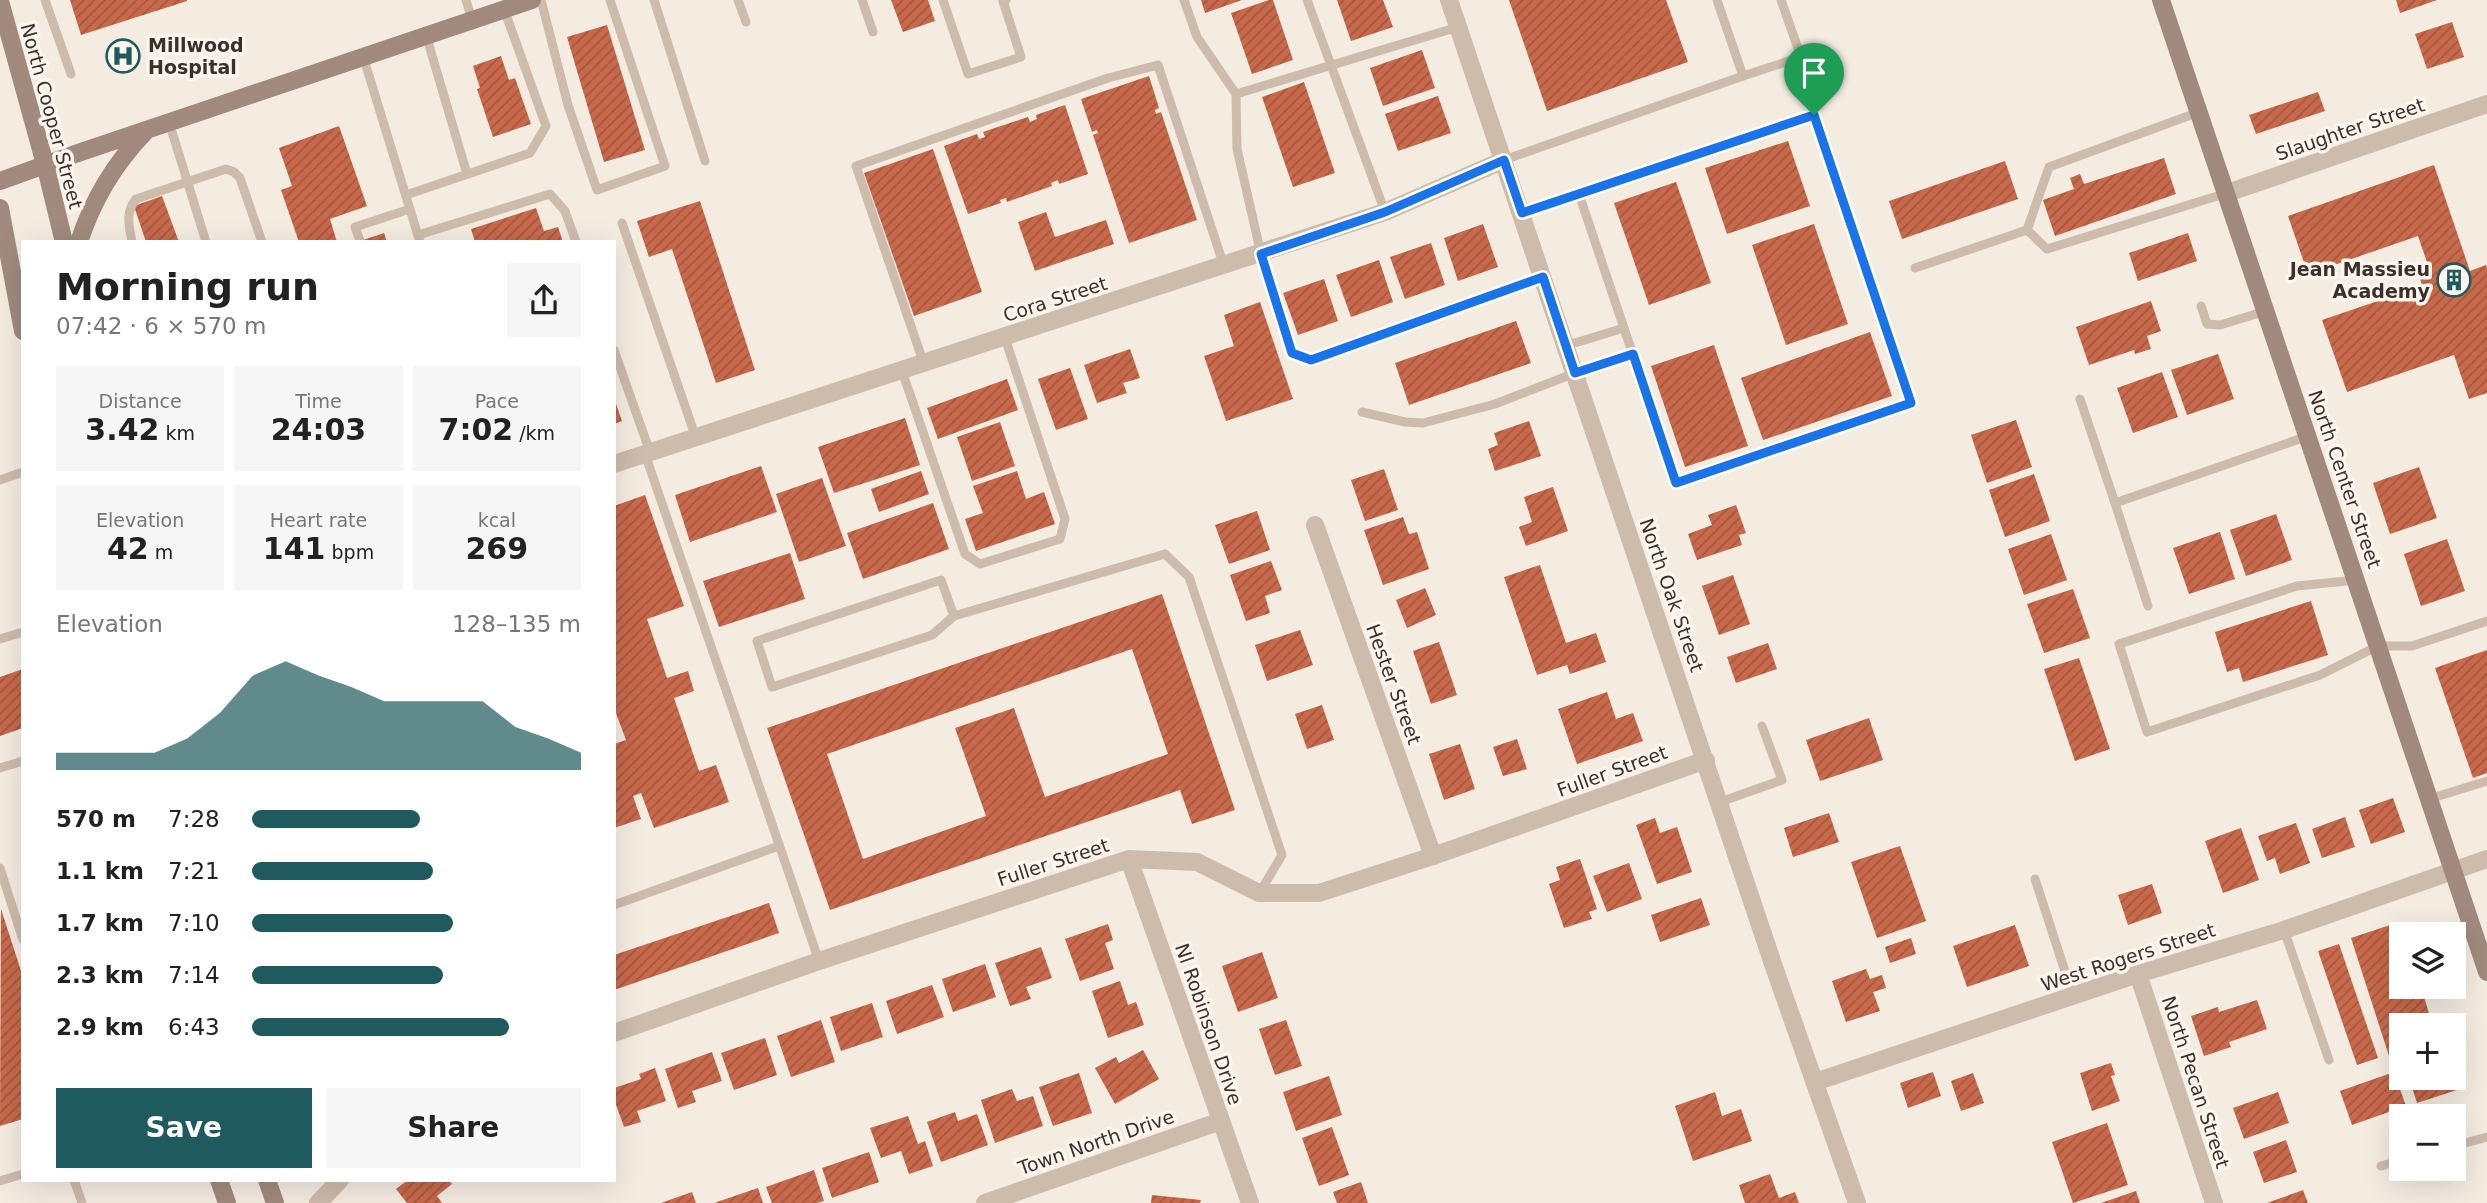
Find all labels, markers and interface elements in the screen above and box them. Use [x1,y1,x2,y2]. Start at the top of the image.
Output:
street label: North Cooper Street [17,21,87,211]
place label: Millwood Hospital [148,34,244,78]
hospital icon: Millwood Hospital [104,37,142,75]
pin [1784,43,1844,115]
icon: arrive [1795,54,1833,92]
street label: Slaughter Street [2273,93,2427,165]
place label: Jean Massieu Academy [2288,258,2431,302]
building icon: Jean Massieu Academy [2435,261,2473,299]
button: share [507,263,581,337]
text: Morning run [56,265,319,309]
street label: Cora Street [1000,272,1110,326]
text: 07:42 · 6 × 570 m [56,313,266,339]
street label: North Center Street [2304,387,2386,571]
text: Distance [99,390,182,412]
text: Time [295,390,342,412]
text: Pace [475,390,519,412]
text: 3.42 [85,412,159,447]
text: 24:03 [271,412,366,447]
text: 7:02 [439,412,513,447]
text: km [159,422,195,444]
text: /km [513,422,555,444]
text: Elevation [96,509,184,531]
text: Heart rate [270,509,367,531]
text: kcal [478,509,516,531]
street label: North Oak Street [1635,516,1709,674]
text: 42 [107,531,149,566]
text: 141 [263,531,325,566]
text: 269 [466,531,528,566]
text: m [149,541,173,563]
text: bpm [325,541,374,563]
text: Elevation [56,611,163,637]
text: 128–135 m [452,611,581,637]
street label: Hester Street [1362,621,1426,747]
street label: Fuller Street [1554,741,1670,801]
text: 570 m [56,806,136,832]
text: 7:28 [168,806,220,832]
street label: Fuller Street [995,834,1111,890]
text: 1.1 km [56,858,144,884]
text: 7:21 [168,858,220,884]
text: 1.7 km [56,910,144,936]
text: 7:10 [168,910,220,936]
street label: West Rogers Street [2038,918,2218,996]
map controls [2389,922,2466,1181]
button: layers [2389,922,2466,999]
street label: Nl Robinson Drive [1171,940,1247,1108]
text: 2.3 km [56,962,144,988]
text: 7:14 [168,962,220,988]
street label: North Pecan Street [2158,993,2234,1171]
button: + [2389,1013,2466,1090]
text: 2.9 km [56,1014,144,1040]
text: 6:43 [168,1014,220,1040]
button: Save [56,1088,312,1168]
button: Share [326,1088,581,1168]
button: − [2389,1104,2466,1181]
street label: Town North Drive [1014,1105,1177,1179]

